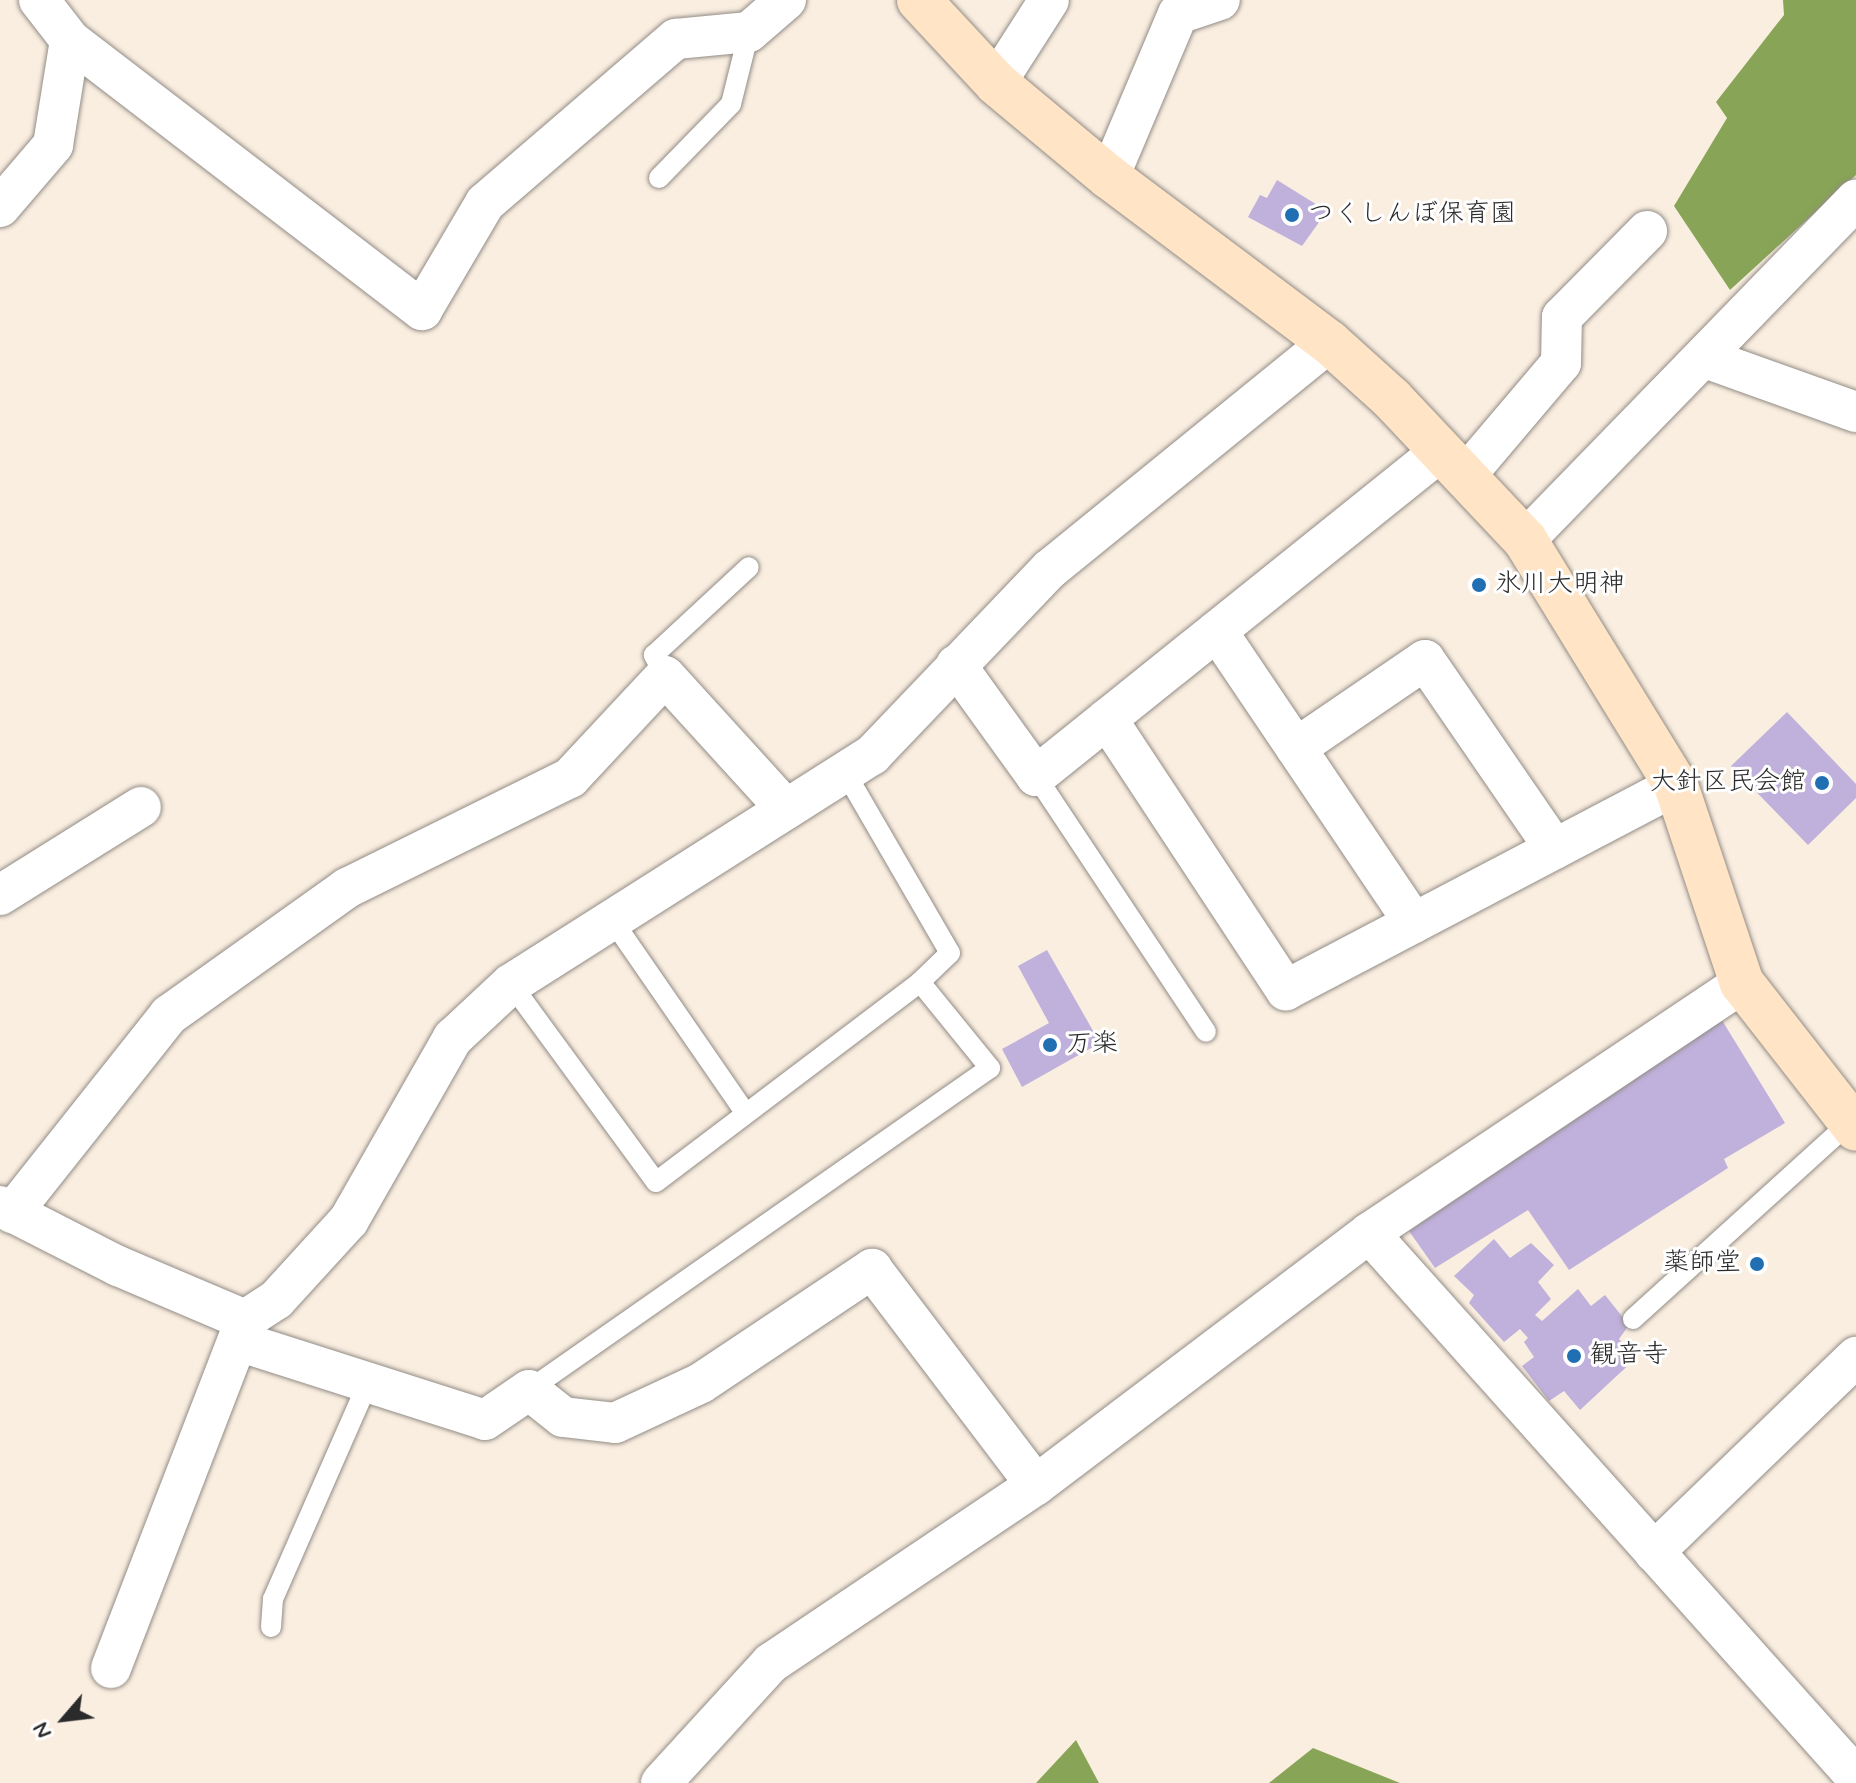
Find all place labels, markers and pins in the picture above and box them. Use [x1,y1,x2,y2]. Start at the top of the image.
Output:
place label: つくしんぼ保育園 [1308,199,1516,231]
marker: つくしんぼ保育園 [1283,206,1301,224]
place label: 氷川大明神 [1495,569,1625,601]
marker: 氷川大明神 [1470,576,1488,594]
place label: 大針区民会館 [1650,767,1806,799]
marker: 大針区民会館 [1813,774,1831,792]
place label: 万楽 [1066,1029,1118,1061]
marker: 万楽 [1041,1036,1059,1054]
place label: 薬師堂 [1663,1248,1741,1280]
marker: 薬師堂 [1748,1255,1766,1273]
place label: 観音寺 [1590,1340,1668,1372]
marker: 観音寺 [1565,1347,1583,1365]

